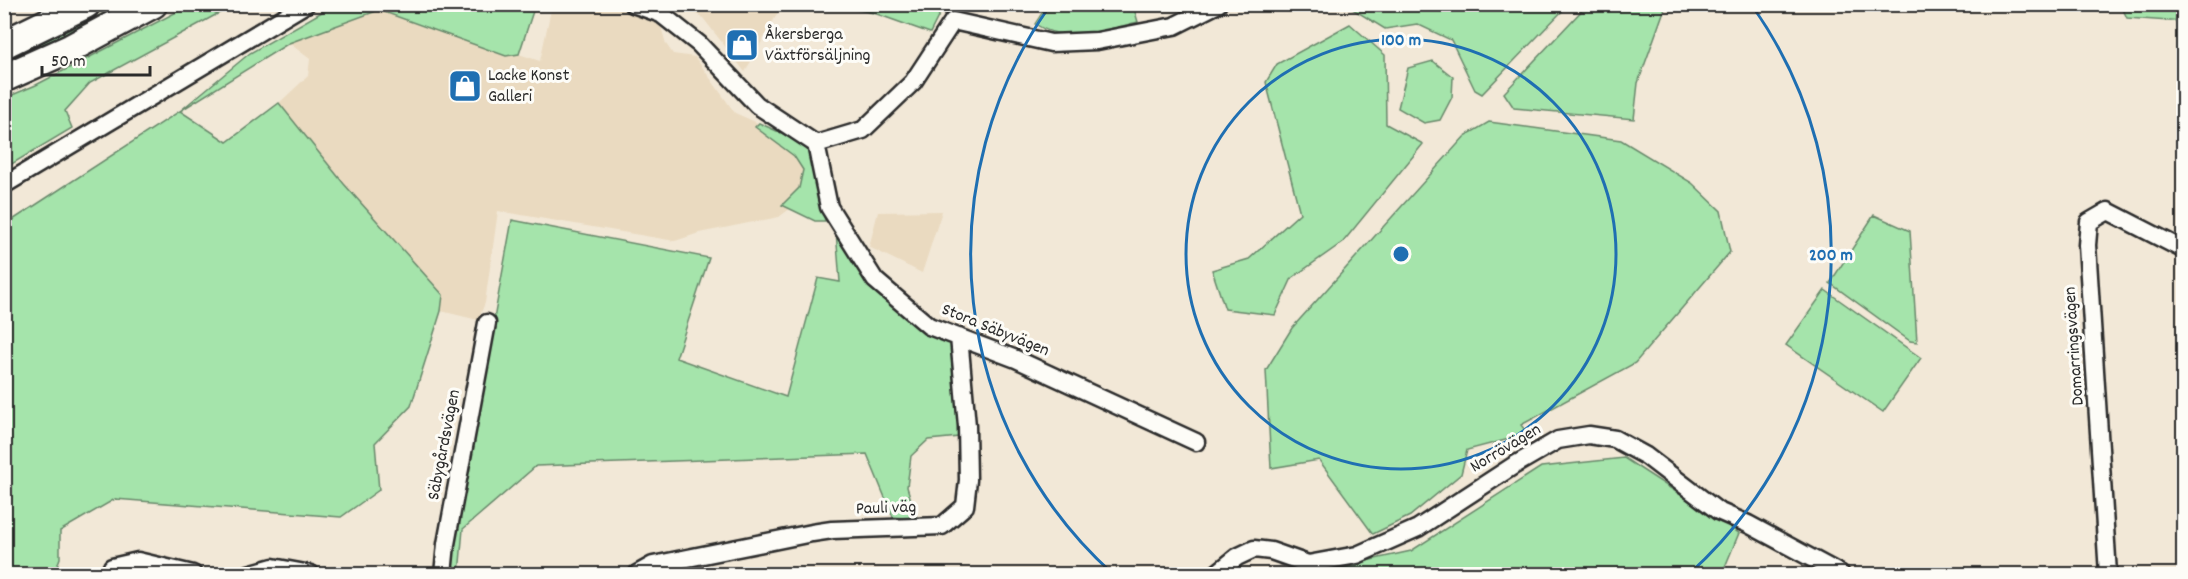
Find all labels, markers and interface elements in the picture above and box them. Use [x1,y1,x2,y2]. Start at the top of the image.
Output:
place label: Åkersberga Växtförsäljning [765,23,870,69]
shop icon: Åkersberga Växtförsäljning [724,27,760,63]
text: 100 m [1381,29,1421,54]
scale bar [42,39,150,77]
text: 50 m [51,50,86,75]
place label: Lacke Konst Galleri [488,64,570,110]
shop icon: Lacke Konst Galleri [447,68,483,104]
centre of rings [1391,244,1411,264]
text: 200 m [1809,244,1853,269]
street label: Domarringsvägen [2058,286,2092,406]
street label: Stora Säbyvägen [937,298,1053,364]
street label: Säbygårdsvägen [422,388,468,502]
street label: Norrövägen [1466,418,1546,480]
street label: Pauli väg [855,495,917,523]

